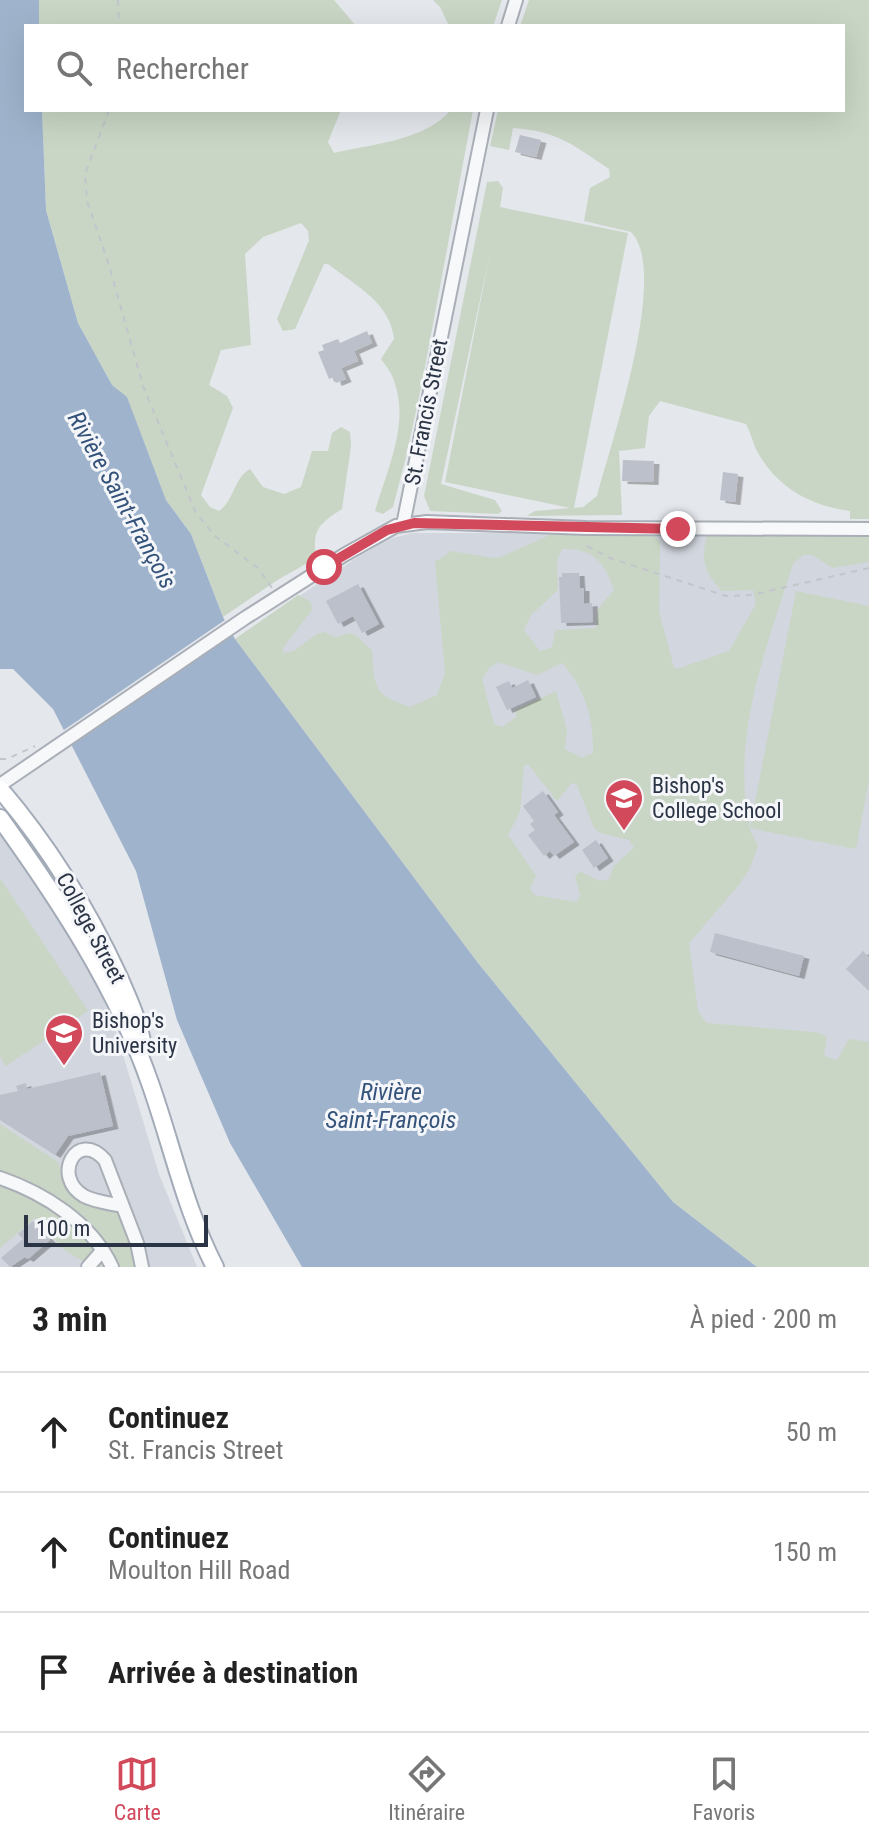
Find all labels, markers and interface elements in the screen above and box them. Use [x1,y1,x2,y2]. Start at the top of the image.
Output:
search box [24,24,845,112]
icon: search [52,46,96,90]
text: Rechercher [116,51,249,86]
street label: St. Francis Street [400,337,452,487]
water label: Rivière Saint-François [62,407,182,593]
route end [660,511,696,547]
route start [306,549,342,585]
place label: Bishop's College School [652,773,781,823]
school or university icon: Bishop's College School [603,777,645,832]
street label: College Street [51,868,131,988]
place label: Bishop's University [92,1008,177,1058]
school or university icon: Bishop's University [43,1012,85,1067]
water label: Rivière Saint-François [326,1078,456,1134]
scale bar [24,1211,208,1247]
text: 100 m [36,1216,90,1241]
text: 3 min [32,1299,108,1339]
text: À pied · 200 m [690,1304,837,1334]
text: Continuez [108,1400,229,1435]
icon: ahead [32,1410,76,1454]
text: 50 m [786,1417,837,1447]
text: St. Francis Street [108,1435,283,1465]
text: Continuez [108,1520,229,1555]
icon: ahead [32,1530,76,1574]
text: 150 m [773,1537,837,1567]
text: Moulton Hill Road [108,1555,290,1585]
icon: arrive [32,1650,76,1694]
text: Arrivée à destination [108,1655,358,1690]
tab: Carte [114,1752,161,1825]
tab: Itinéraire [388,1752,465,1825]
tab: Favoris [693,1752,755,1825]

